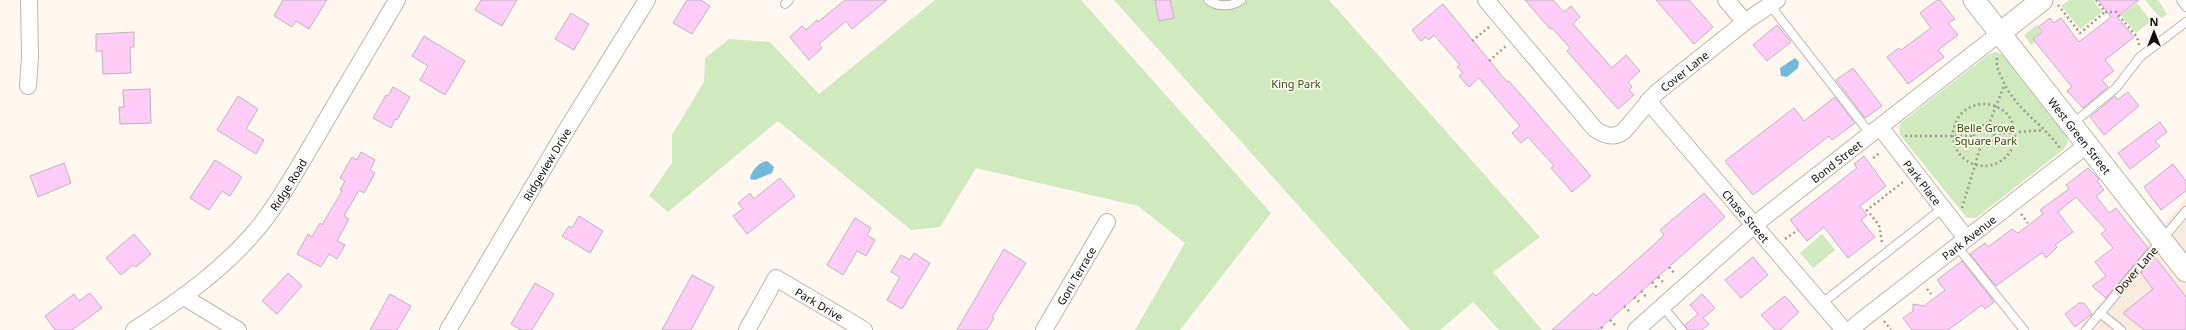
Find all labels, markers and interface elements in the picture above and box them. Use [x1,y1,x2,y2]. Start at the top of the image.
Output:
north arrow [2134,12,2174,52]
text: N [2150,14,2158,29]
street label: Cover Lane [1657,47,1711,95]
park label: King Park [1271,76,1321,91]
street label: West Green Street [2045,94,2115,177]
park label: Belle Grove Square Park [1955,120,2017,148]
street label: Ridgeview Drive [519,125,574,203]
street label: Bond Street [1807,136,1865,186]
street label: Ridge Road [266,156,310,214]
street label: Park Place [1901,157,1945,208]
street label: Chase Street [1719,186,1773,245]
street label: Park Avenue [1938,211,1999,263]
street label: Dover Lane [2111,243,2161,297]
street label: Goni Terrace [1053,244,1099,308]
street label: Park Drive [793,284,846,324]

